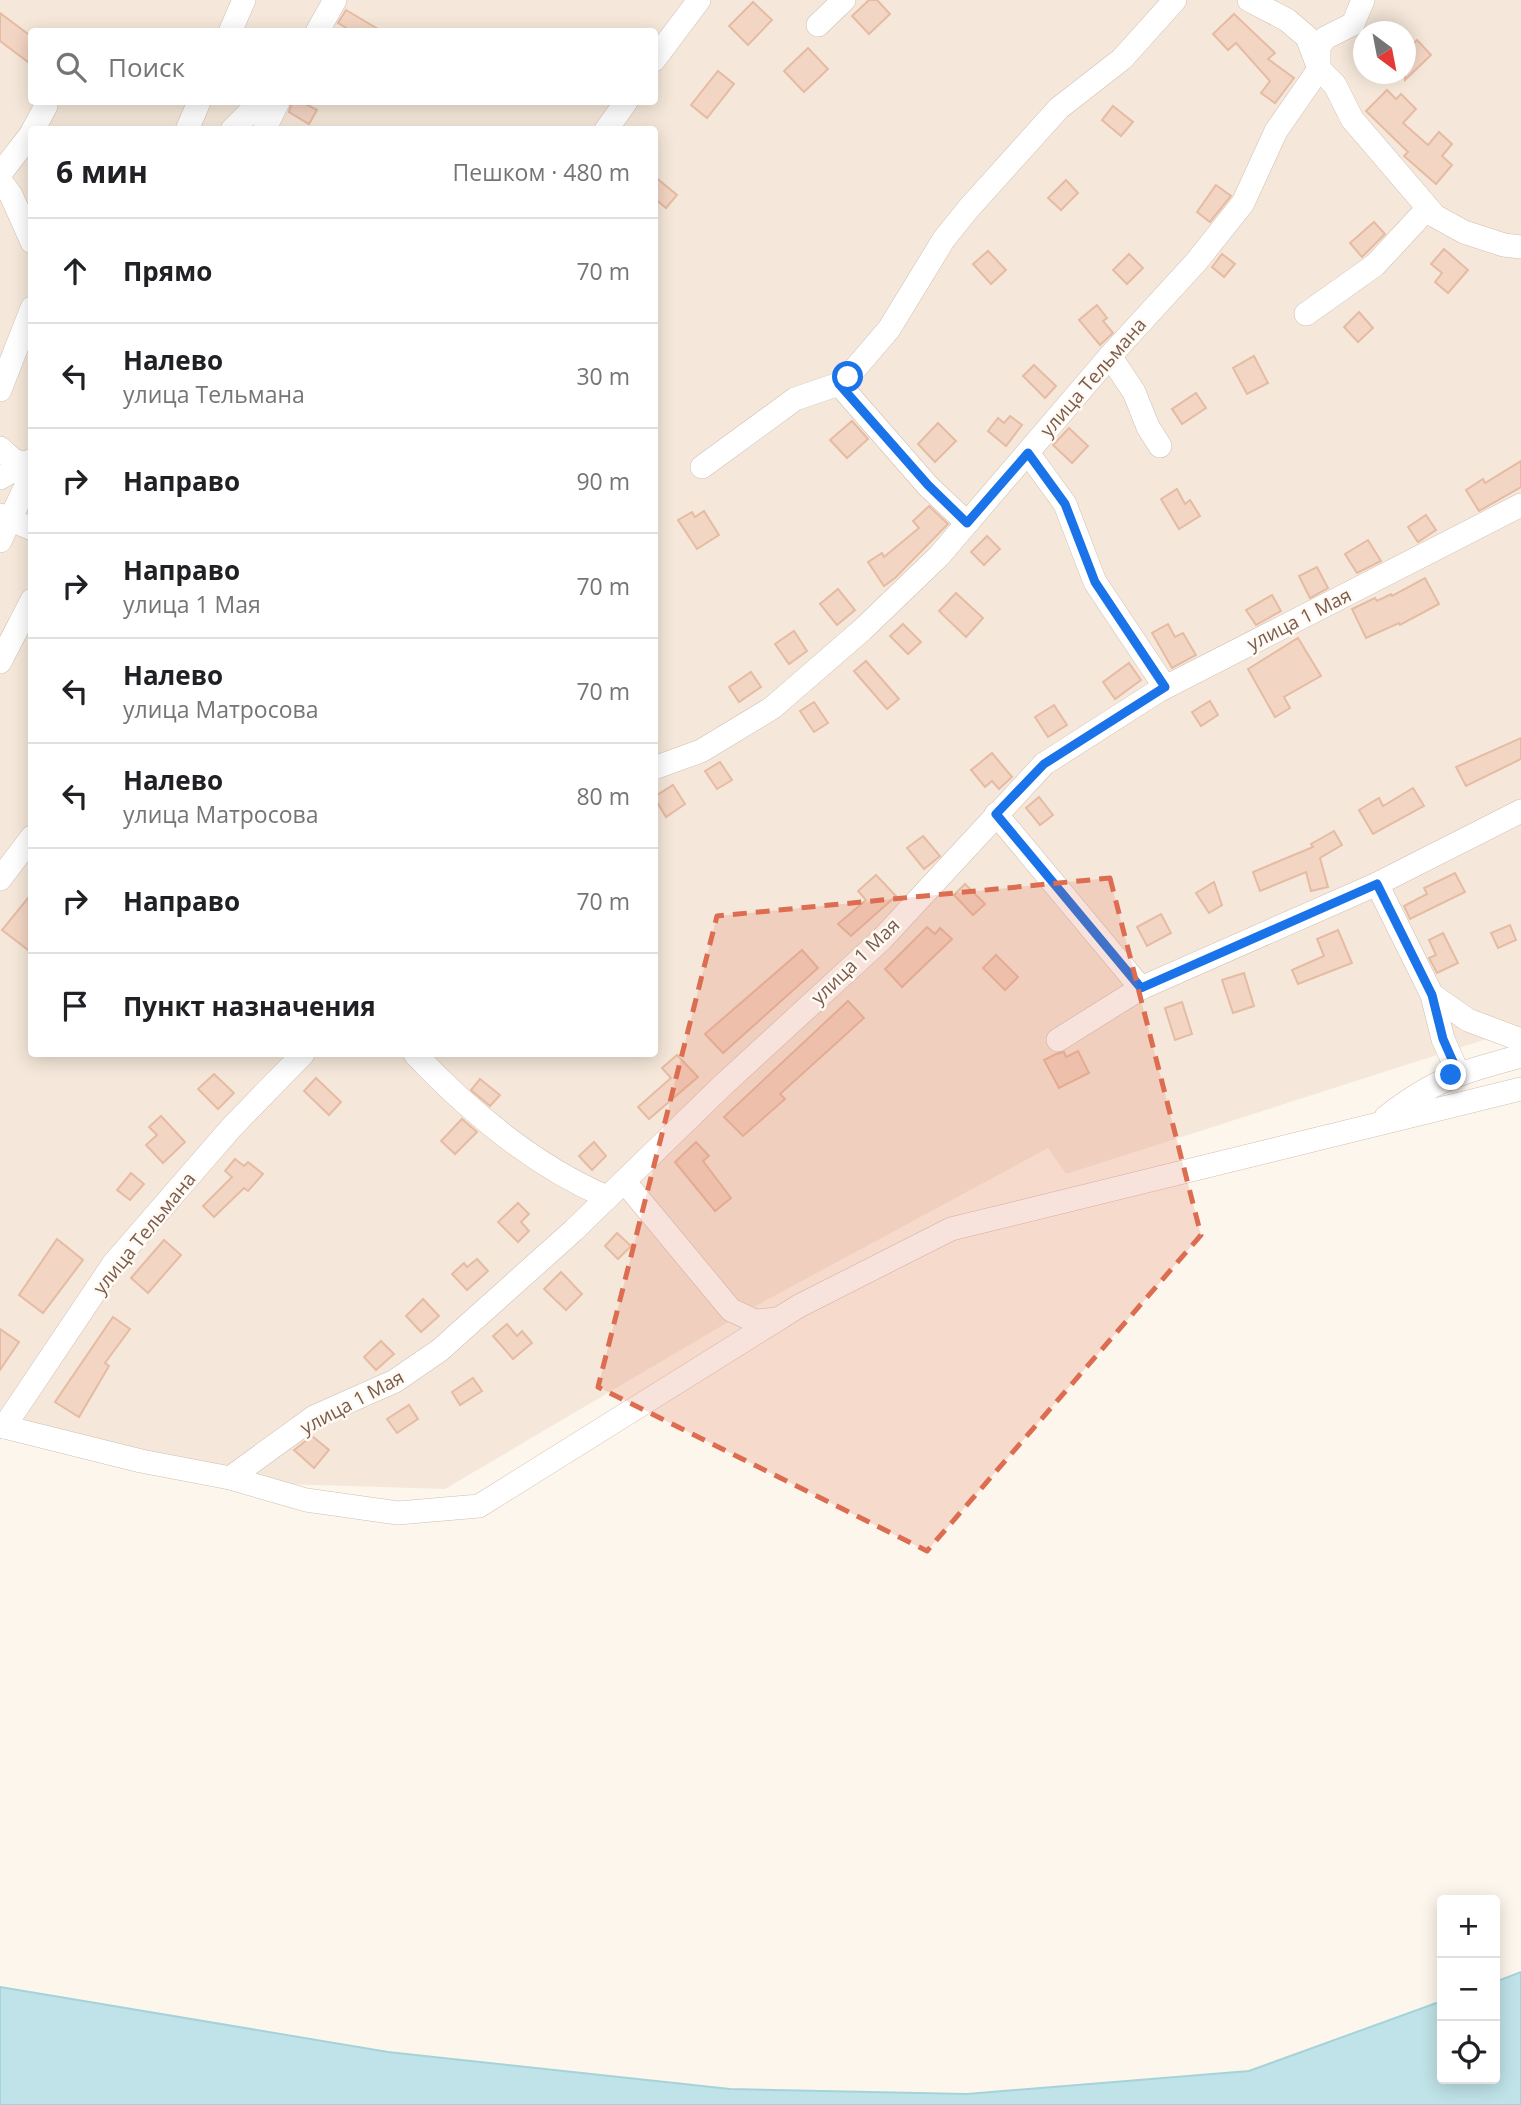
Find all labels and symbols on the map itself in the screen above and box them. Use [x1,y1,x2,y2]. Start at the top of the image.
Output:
north arrow [1353,21,1416,84]
street label: улица Тельмана [1034,312,1152,442]
route start [832,361,863,392]
street label: улица 1 Мая [1242,582,1356,656]
street label: улица 1 Мая [805,912,905,1010]
route end [1435,1059,1466,1090]
street label: улица Тельмана [87,1166,201,1300]
street label: улица 1 Мая [296,1364,408,1440]

